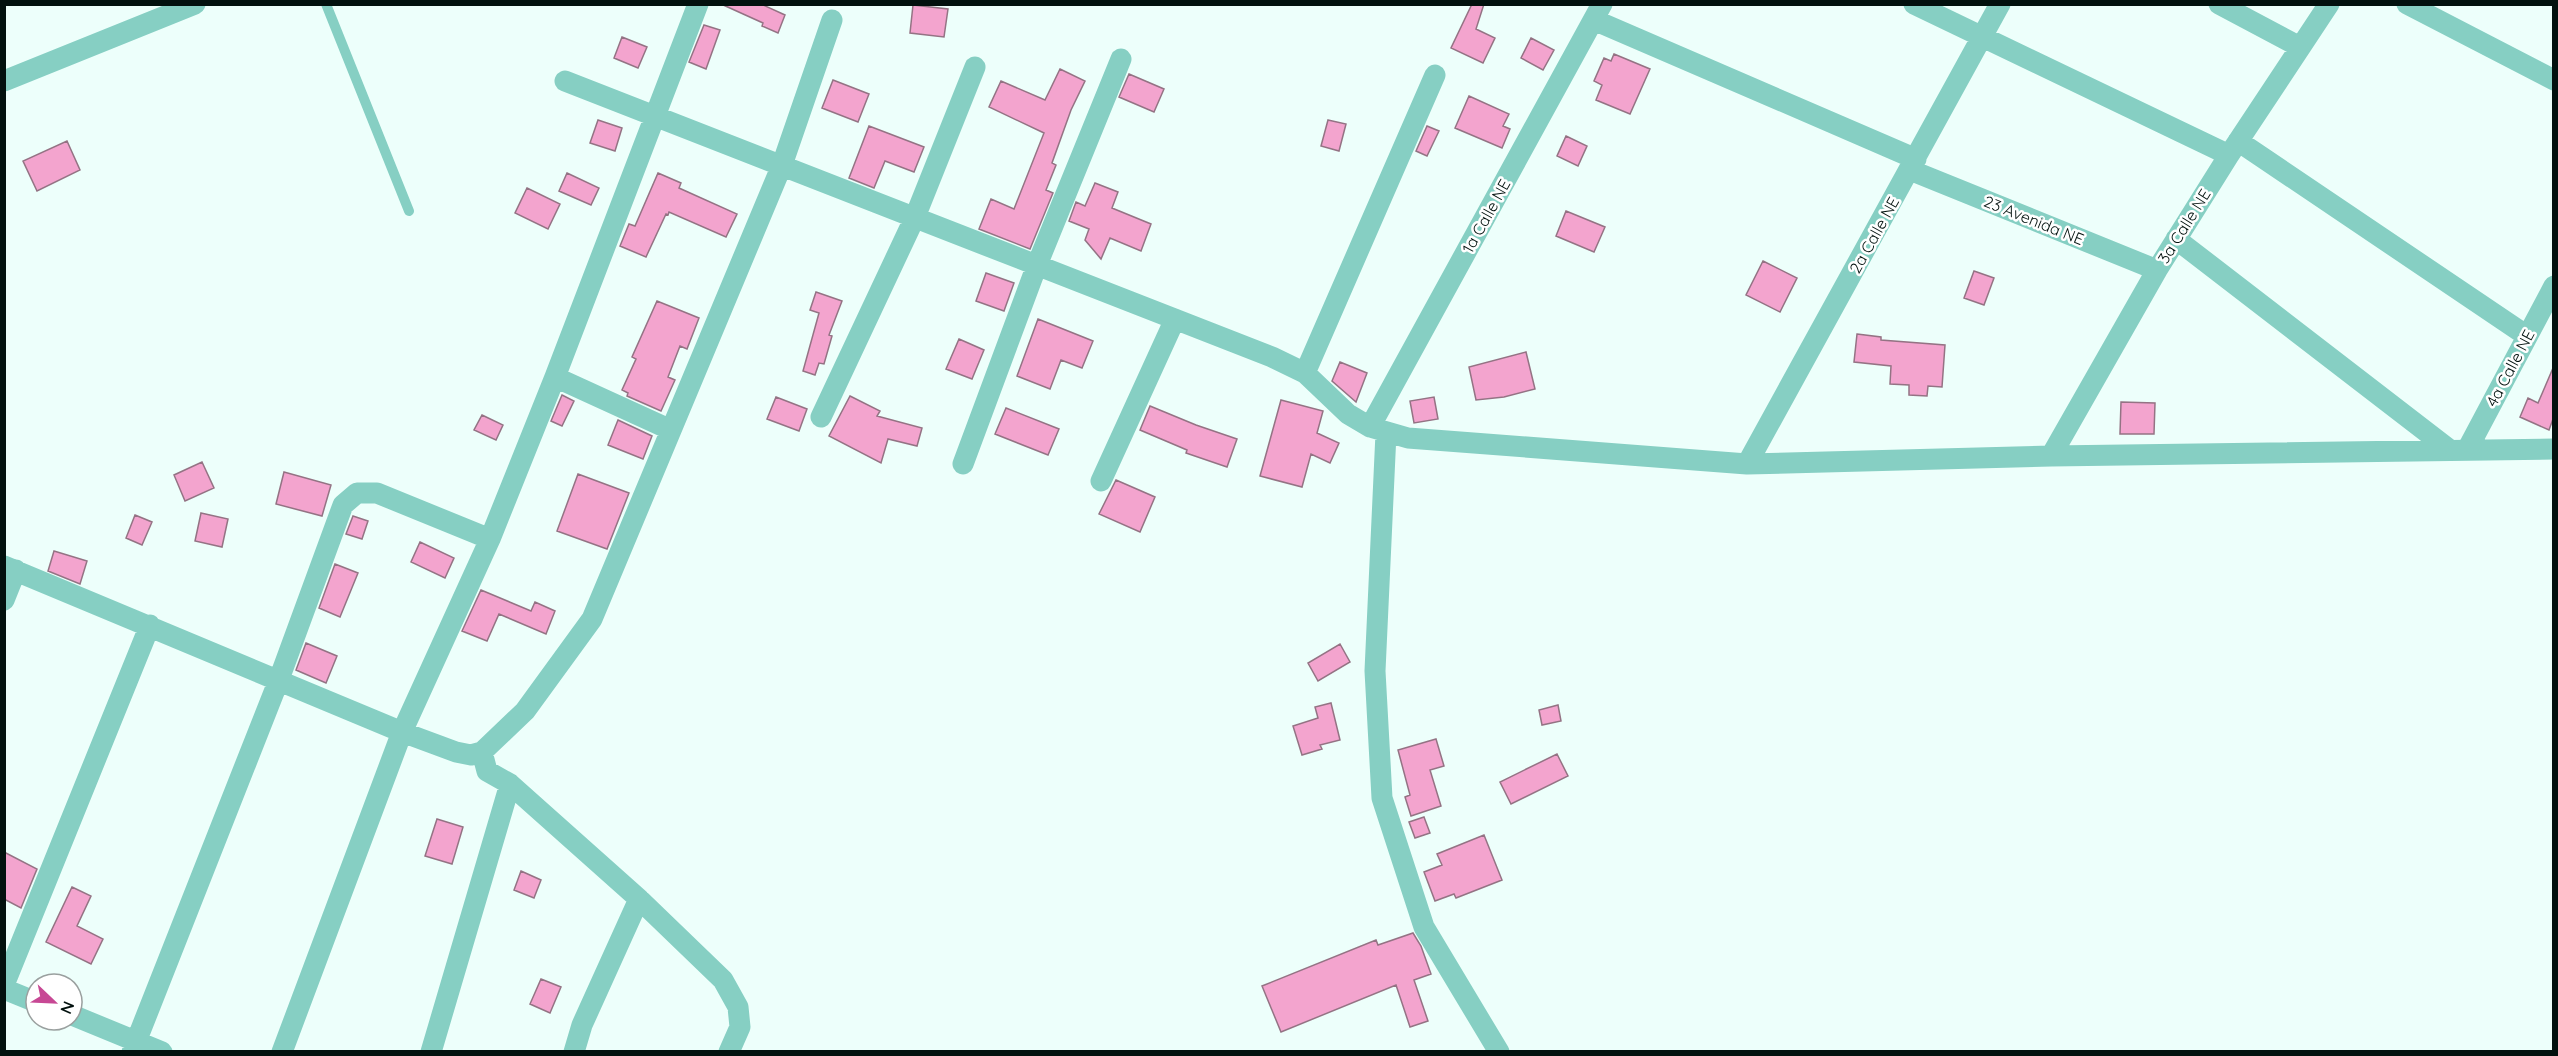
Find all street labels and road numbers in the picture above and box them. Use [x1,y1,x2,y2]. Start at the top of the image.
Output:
street label: 1a Calle NE [1458,176,1514,256]
street label: 3a Calle NE [2153,185,2215,267]
street label: 23 Avenida NE [1981,191,2087,249]
street label: 2a Calle NE [1845,193,1903,277]
street label: 4a Calle NE [2481,326,2539,410]

